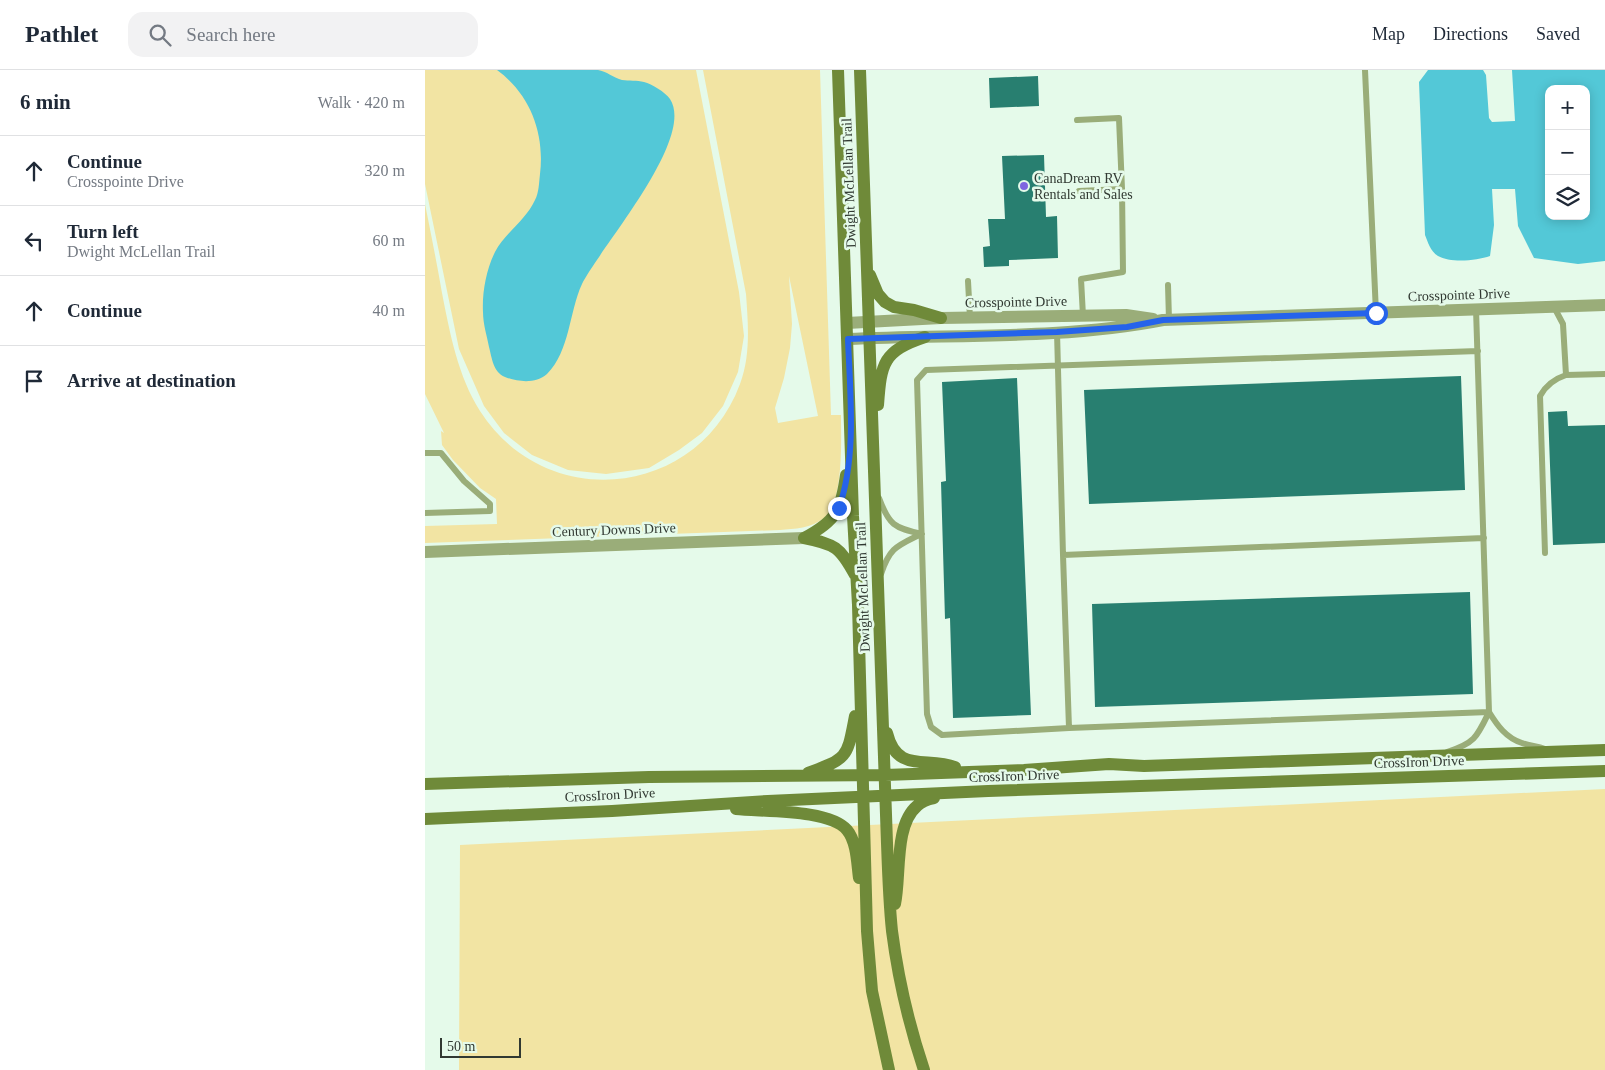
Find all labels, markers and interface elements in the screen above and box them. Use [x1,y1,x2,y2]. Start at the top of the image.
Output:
search box [128,12,478,57]
text: Pathlet [25,21,98,47]
icon: search [146,21,174,49]
text: Search here [186,24,275,45]
text: Map [1372,24,1405,44]
text: Directions [1433,24,1508,44]
text: Saved [1536,24,1580,44]
map controls [1545,85,1590,220]
button: + [1545,85,1590,130]
text: 6 min [20,90,71,114]
text: Walk · 420 m [318,94,405,111]
street label: Dwight McLellan Trail [839,118,859,248]
button: − [1545,130,1590,175]
text: Continue [67,151,142,172]
icon: ahead [20,157,48,185]
text: 320 m [365,162,405,179]
place label: CanaDream RV Rentals and Sales [1034,171,1133,202]
text: Crosspointe Drive [67,173,184,190]
button: layers [1545,175,1590,220]
marker: CanaDream RV Rentals and Sales [1018,180,1030,192]
text: Turn left [67,221,139,242]
icon: left [20,227,48,255]
text: 60 m [373,232,405,249]
text: Dwight McLellan Trail [67,243,215,260]
street label: Crosspointe Drive [1408,286,1510,304]
street label: Crosspointe Drive [965,294,1067,310]
icon: ahead [20,297,48,325]
text: Continue [67,300,142,321]
text: 40 m [373,302,405,319]
route start [1365,302,1388,325]
icon: arrive [20,367,48,395]
text: Arrive at destination [67,370,236,391]
route end [828,497,851,520]
street label: Century Downs Drive [552,520,676,540]
street label: Dwight McLellan Trail [853,522,873,652]
street label: CrossIron Drive [1373,753,1465,771]
street label: CrossIron Drive [968,767,1060,785]
street label: CrossIron Drive [564,785,656,805]
scale bar [440,1035,521,1058]
text: 50 m [447,1039,475,1054]

